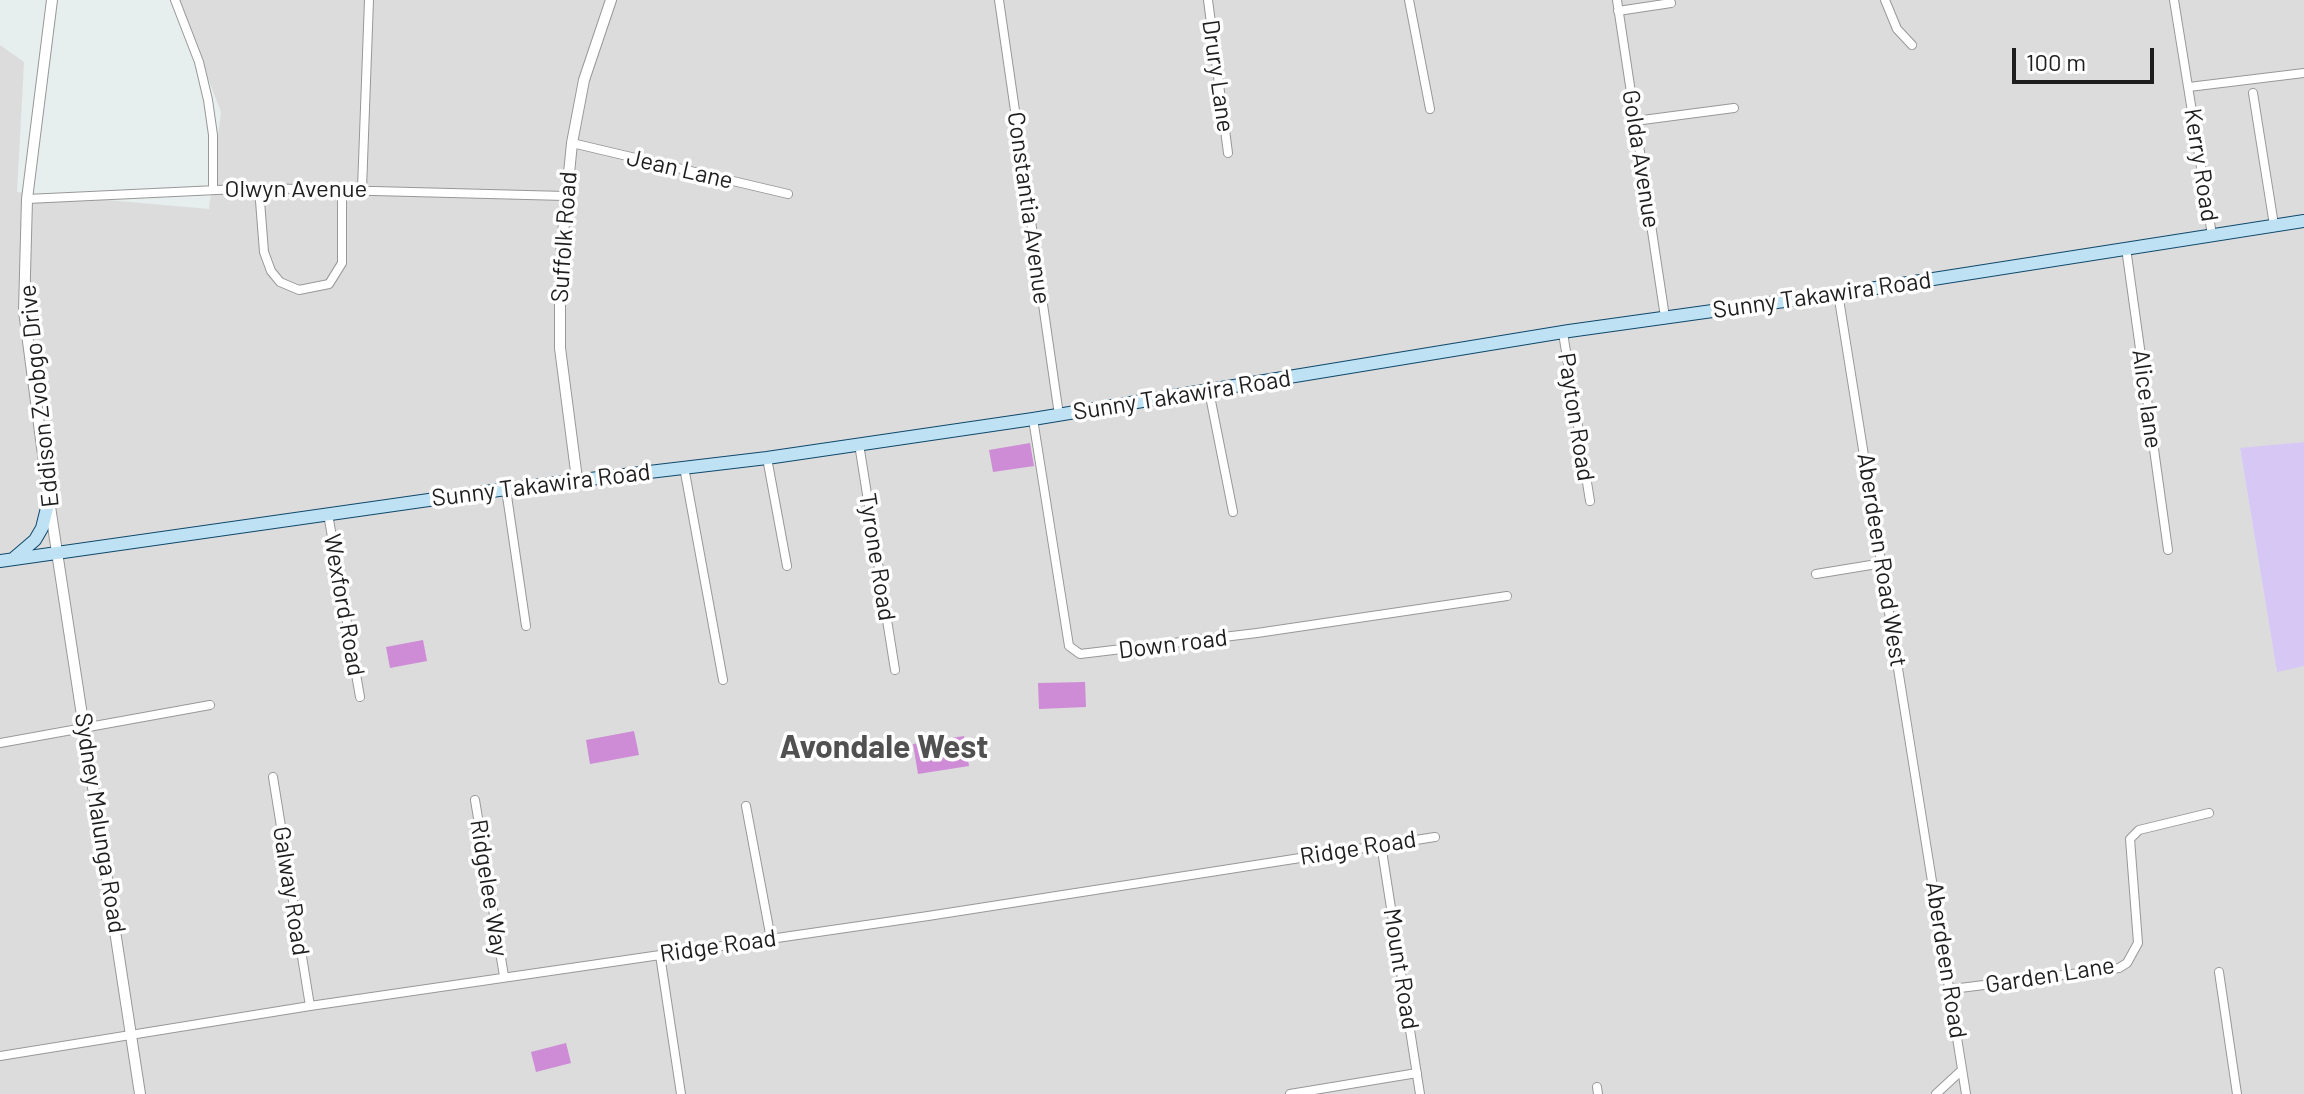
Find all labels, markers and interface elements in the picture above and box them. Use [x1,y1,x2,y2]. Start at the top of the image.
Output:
street label: Drury Lane [1196,18,1240,134]
scale bar [2016,32,2158,82]
text: 100 m [2026,47,2086,76]
street label: Golda Avenue [1616,88,1666,230]
street label: Kerry Road [2178,106,2224,224]
street label: Constantia Avenue [1001,110,1057,306]
street label: Jean Lane [624,143,736,195]
street label: Suffolk Road [545,170,583,304]
street label: Olwyn Avenue [225,175,367,203]
street label: Sunny Takawira Road [1711,265,1933,325]
street label: Eddison Zvobgo Drive [13,283,65,509]
street label: Alice lane [2126,348,2168,450]
street label: Payton Road [1552,351,1600,483]
street label: Sunny Takawira Road [1071,364,1293,426]
street label: Aberdeen Road West [1851,451,1913,669]
street label: Sunny Takawira Road [430,457,652,513]
street label: Tyrone Road [853,491,901,623]
street label: Wexford Road [317,532,371,678]
street label: Down road [1117,623,1229,665]
street label: Sydney Malunga Road [68,711,132,935]
district label: Avondale West [780,728,988,766]
street label: Ridgelee Way [464,817,514,959]
street label: Galway Road [267,824,315,958]
street label: Ridge Road [1298,825,1418,871]
street label: Aberdeen Road [1919,880,1973,1040]
street label: Mount Road [1377,906,1425,1032]
street label: Ridge Road [658,924,778,968]
street label: Garden Lane [1983,951,2117,999]

